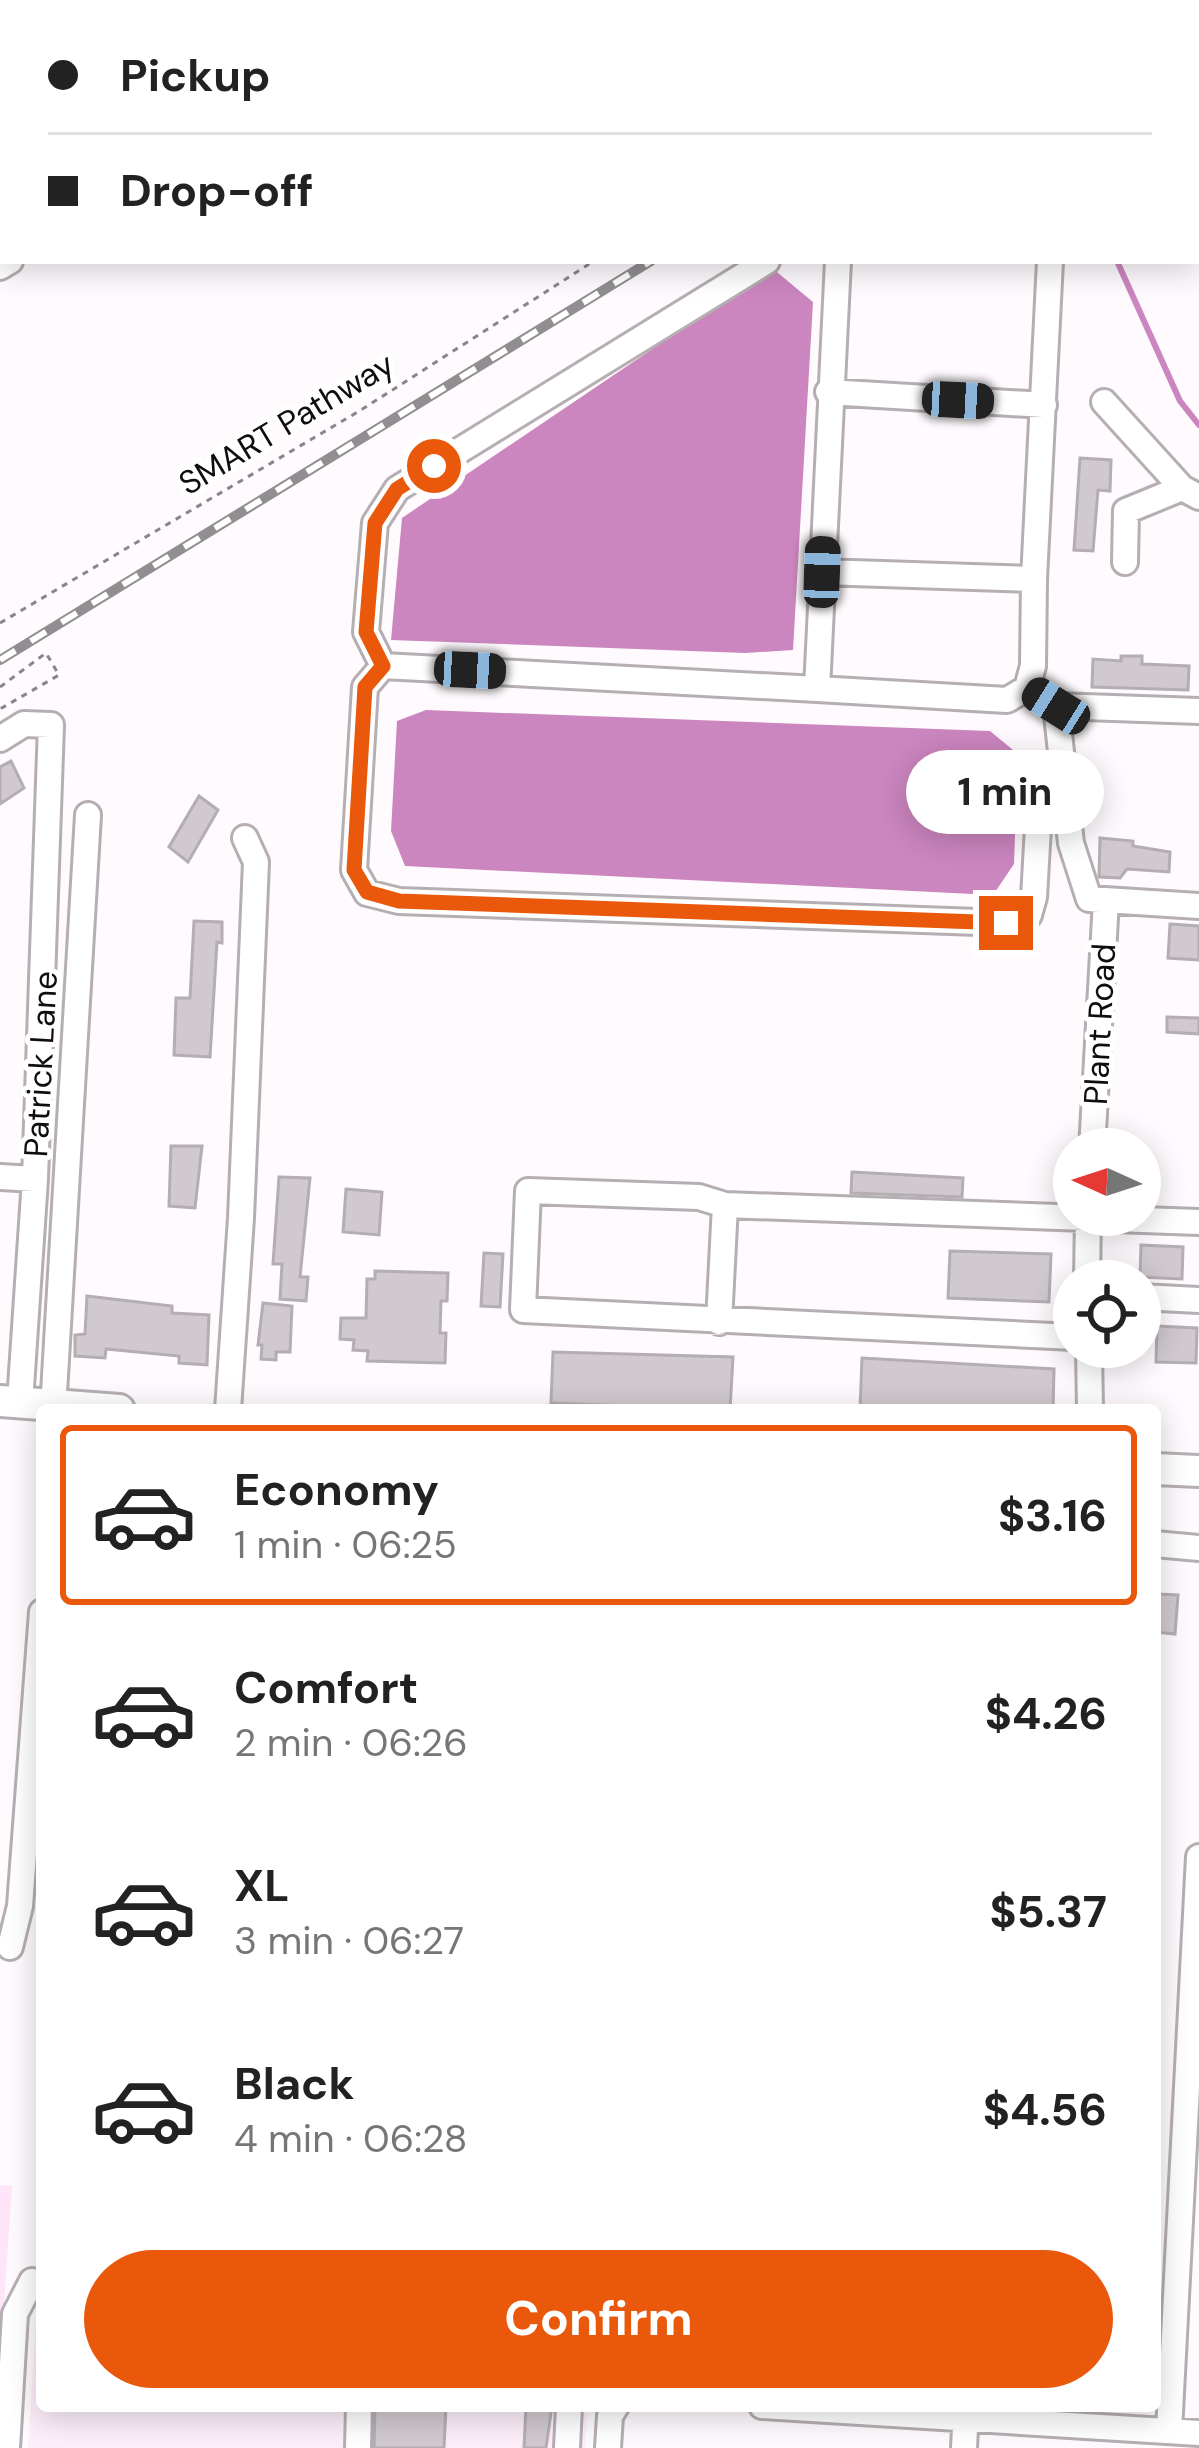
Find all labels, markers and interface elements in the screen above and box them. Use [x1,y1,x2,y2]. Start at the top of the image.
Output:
text: Pickup [120,46,270,105]
text: Drop-off [120,161,314,220]
street label: SMART Pathway [171,342,402,505]
car [921,380,995,420]
route start [407,439,461,493]
car [803,535,841,609]
car [433,650,507,690]
car [1016,672,1096,740]
callout: 1 min [907,749,1105,833]
text: 1 min [958,766,1052,817]
route end [979,896,1033,950]
street label: Plant Road [1074,942,1125,1106]
street label: Patrick Lane [14,970,67,1158]
north arrow [1053,1128,1161,1236]
map controls [1053,1128,1161,1368]
button: locate [1053,1260,1161,1368]
text: Economy [234,1460,439,1519]
icon: car [90,1461,198,1569]
text: $3.16 [998,1486,1107,1545]
text: 1 min · 06:25 [234,1519,457,1570]
text: Comfort [234,1658,418,1717]
icon: car [90,1659,198,1767]
text: $4.26 [985,1684,1107,1743]
text: 2 min · 06:26 [234,1717,468,1768]
text: XL [234,1856,289,1915]
icon: car [90,1857,198,1965]
text: $5.37 [990,1882,1107,1941]
text: 3 min · 06:27 [234,1915,464,1966]
text: Black [234,2054,354,2113]
icon: car [90,2055,198,2163]
text: $4.56 [983,2080,1107,2139]
text: 4 min · 06:28 [234,2113,468,2164]
button: Confirm [84,2250,1113,2388]

